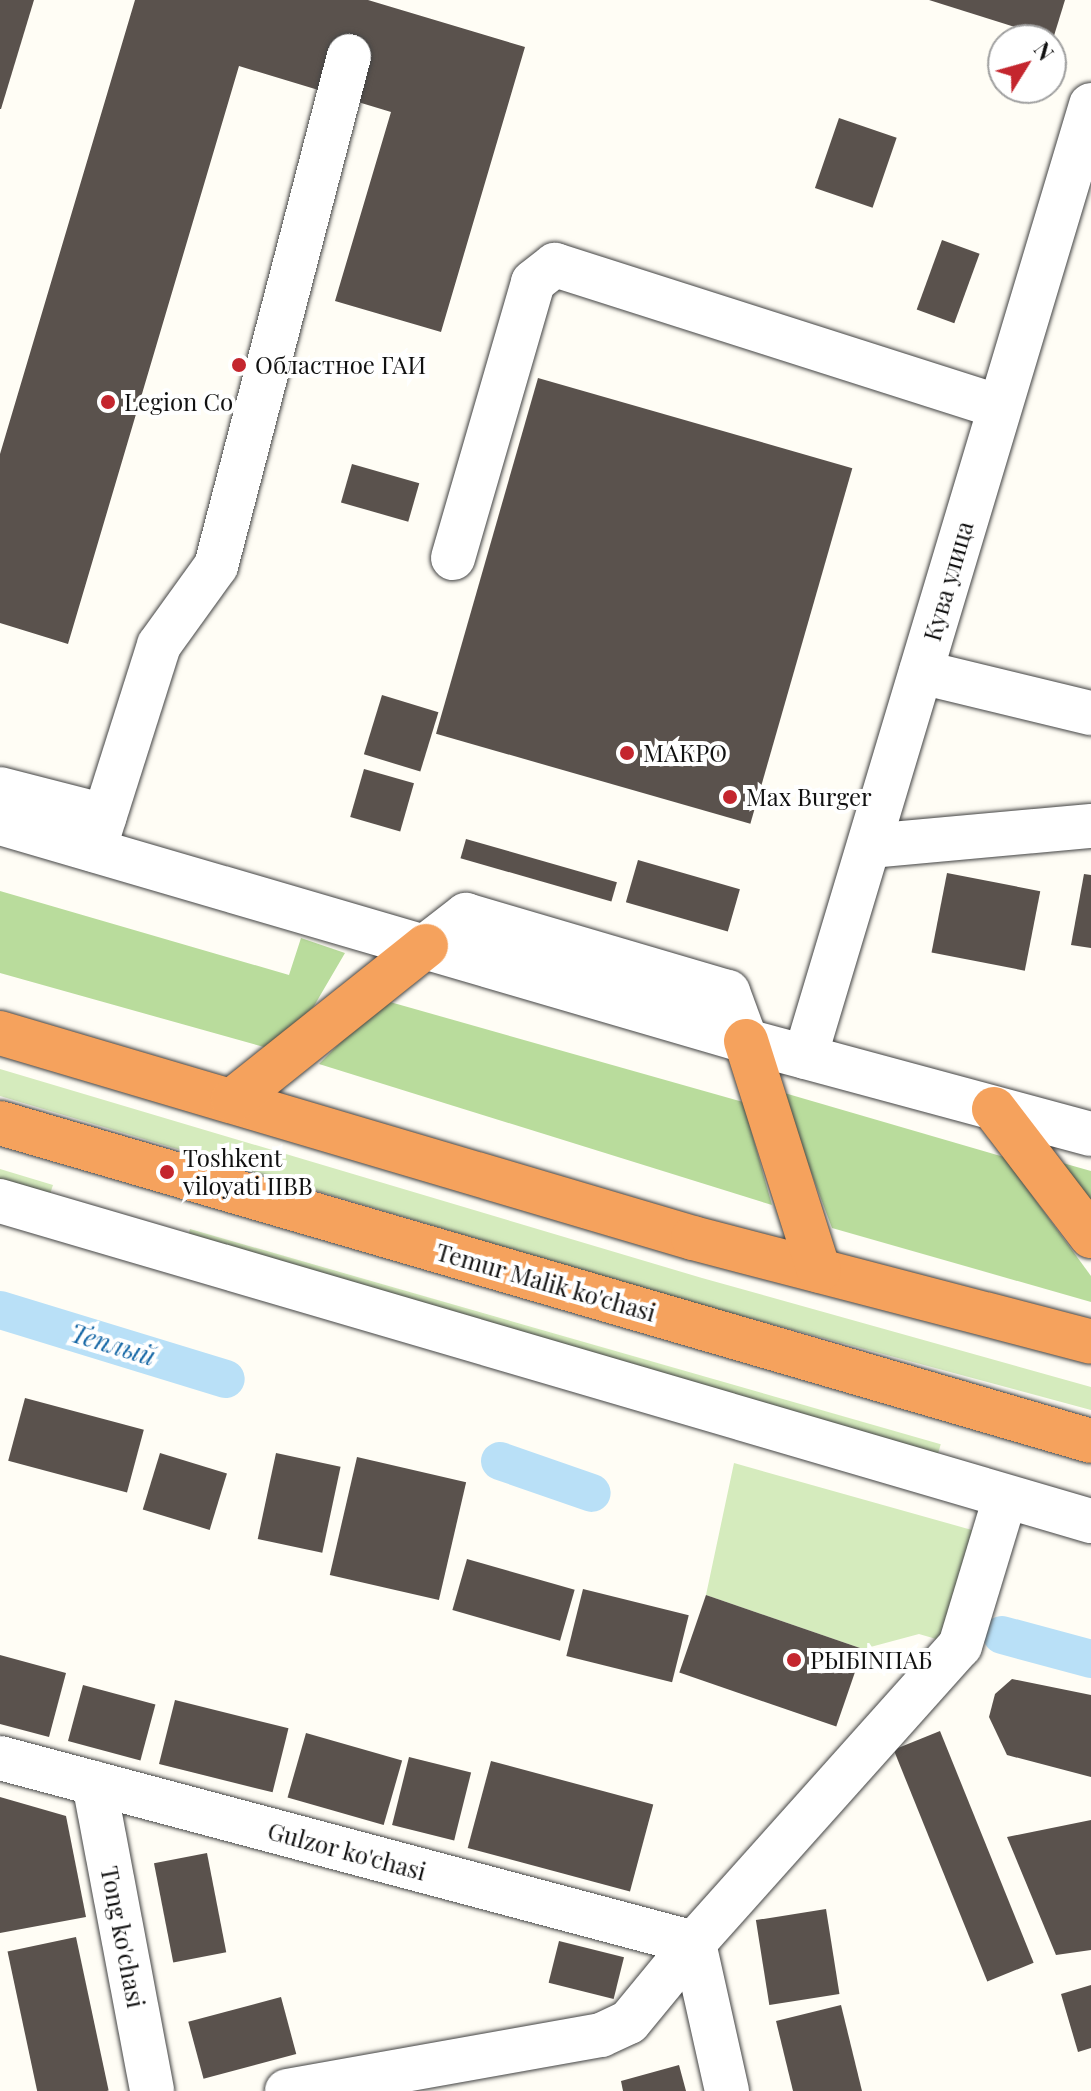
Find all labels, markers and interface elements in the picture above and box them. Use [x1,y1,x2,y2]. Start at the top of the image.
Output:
north arrow [987,24,1067,104]
text: N [1028,35,1061,66]
place label: Областное ГАИ [255,351,426,379]
marker: Областное ГАИ [230,356,248,374]
place label: Legion Co [124,388,233,416]
marker: Legion Co [99,393,117,411]
street label: Кува улица [917,518,979,644]
place label: МАКРО [643,739,727,767]
marker: МАКРО [618,744,636,762]
place label: Max Burger [746,783,872,811]
marker: Max Burger [721,788,739,806]
place label: Toshkent viloyati IIBB [183,1144,313,1200]
marker: Toshkent viloyati IIBB [158,1163,176,1181]
street label: Temur Malik ko'chasi [432,1237,660,1327]
water label: Теплый [67,1316,159,1372]
place label: РЫБINПАБ [810,1646,932,1674]
marker: РЫБINПАБ [785,1651,803,1669]
street label: Gulzor ko'chasi [264,1816,430,1886]
street label: Tong ko'chasi [95,1863,151,2011]

